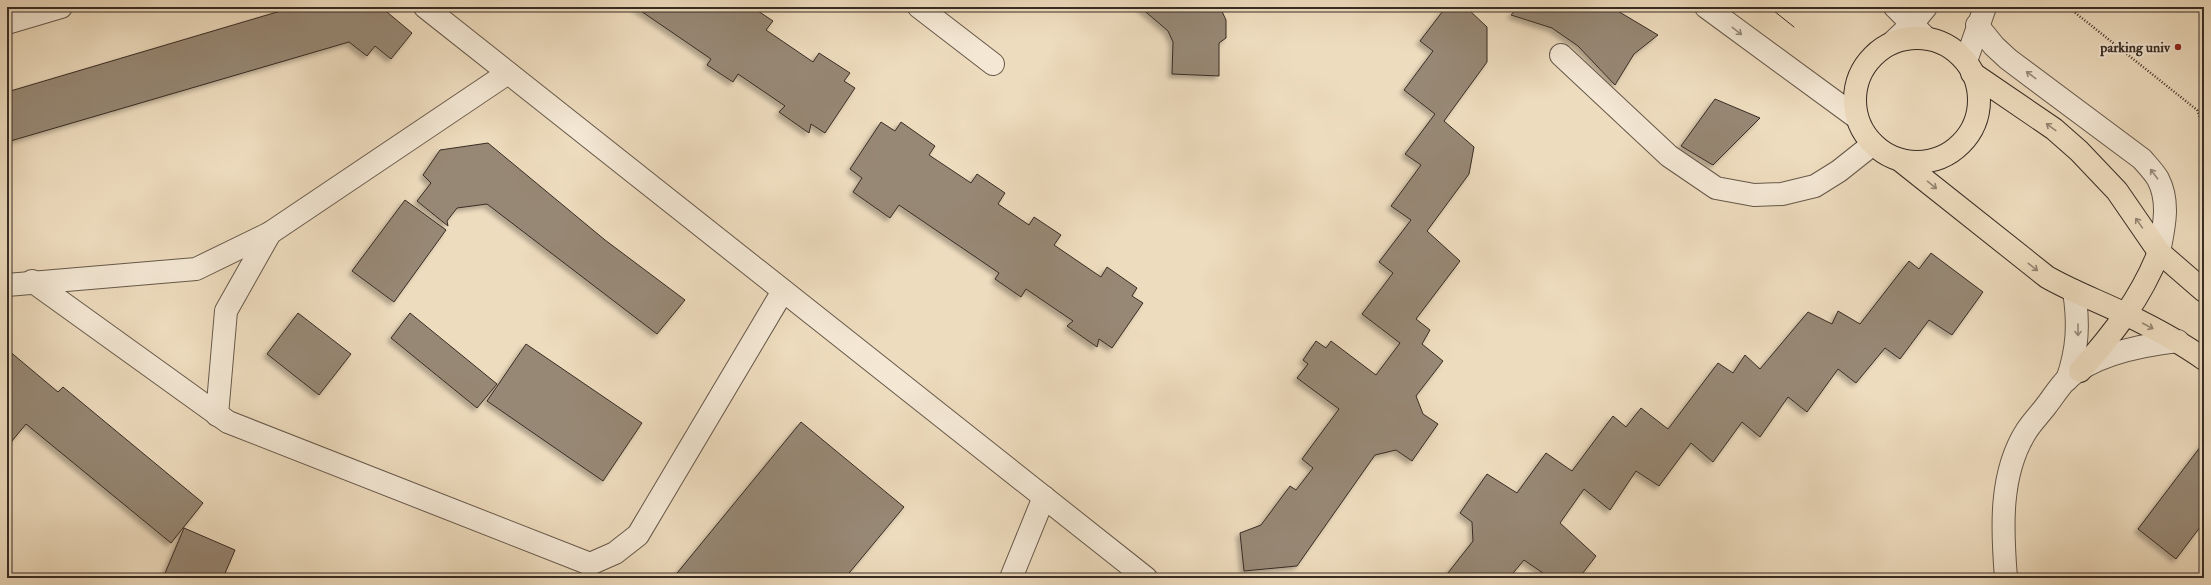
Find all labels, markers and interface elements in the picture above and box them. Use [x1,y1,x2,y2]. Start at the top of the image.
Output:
one-way arrow [1732,27,1743,35]
place label: parking univ [2099,39,2171,57]
marker: parking univ [2173,42,2183,52]
one-way arrow [2025,71,2036,80]
one-way arrow [2046,123,2057,132]
one-way arrow [2149,168,2158,179]
one-way arrow [1926,181,1937,190]
one-way arrow [2135,217,2143,228]
one-way arrow [2027,262,2038,271]
one-way arrow [2142,322,2154,330]
one-way arrow [2074,323,2082,336]

